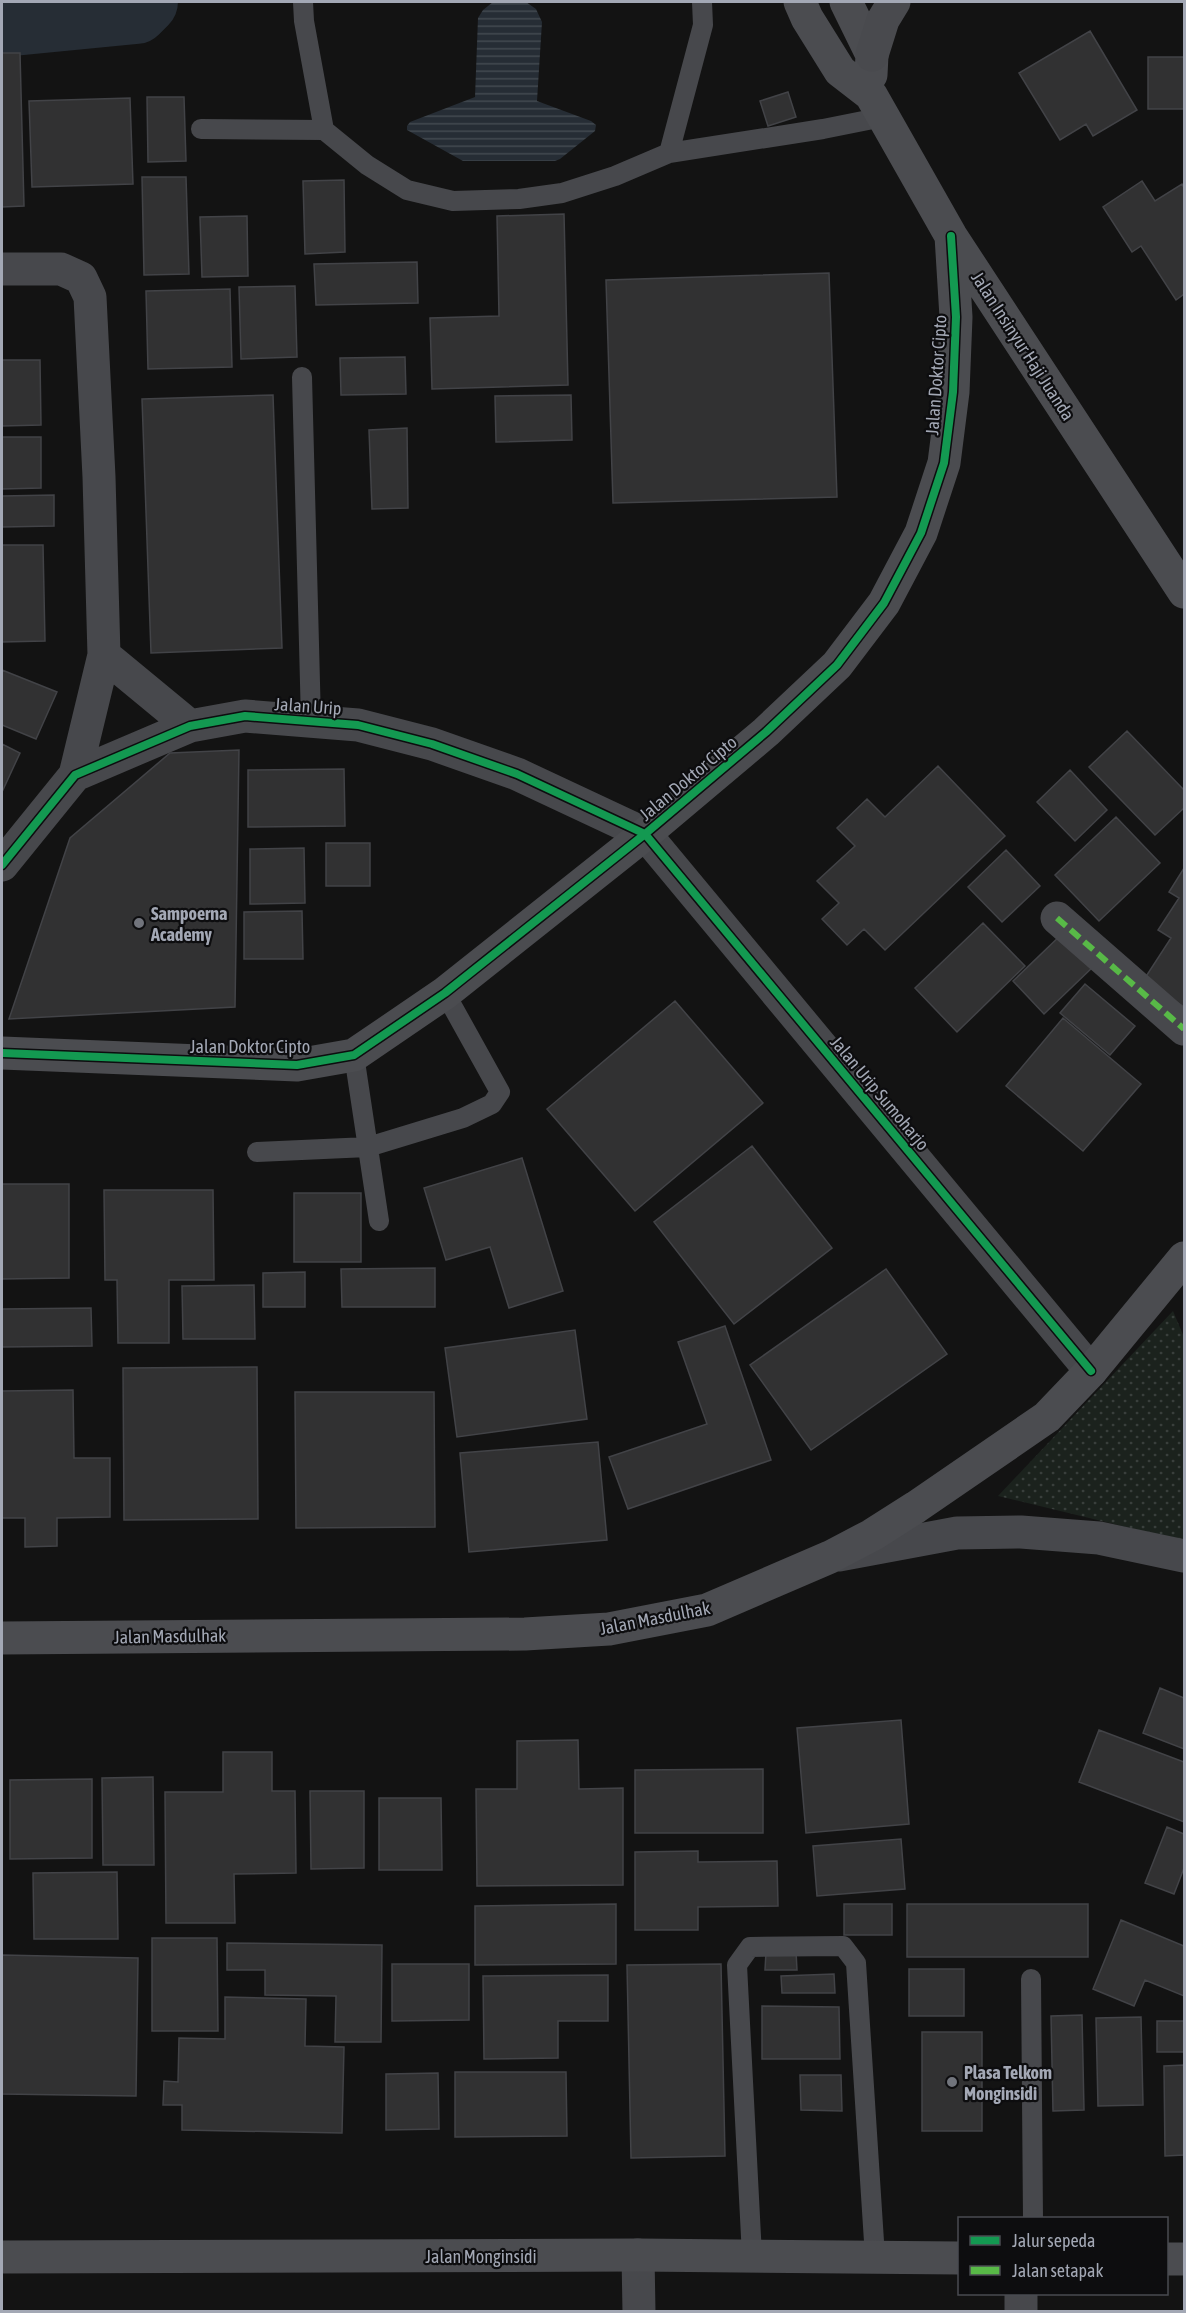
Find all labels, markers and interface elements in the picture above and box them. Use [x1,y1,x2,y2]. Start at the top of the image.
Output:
street label: Jalan Insinyur Haji Juanda [967,268,1079,424]
street label: Jalan Doktor Cipto [921,314,951,436]
street label: Jalan Urip [274,693,342,719]
street label: Jalan Doktor Cipto [635,731,741,825]
place label: Sampoerna Academy [150,903,227,945]
marker: Sampoerna Academy [132,916,146,930]
street label: Jalan Urip Sumoharjo [826,1032,934,1154]
street label: Jalan Doktor Cipto [190,1036,310,1057]
street label: Jalan Masdulhak [598,1597,712,1639]
street label: Jalan Masdulhak [114,1625,226,1647]
place label: Plasa Telkom Monginsidi [964,2062,1052,2104]
marker: Plasa Telkom Monginsidi [945,2075,959,2089]
legend [958,2217,1168,2295]
text: Jalur sepeda [1012,2230,1095,2251]
street label: Jalan Monginsidi [425,2246,537,2267]
text: Jalan setapak [1012,2260,1103,2281]

